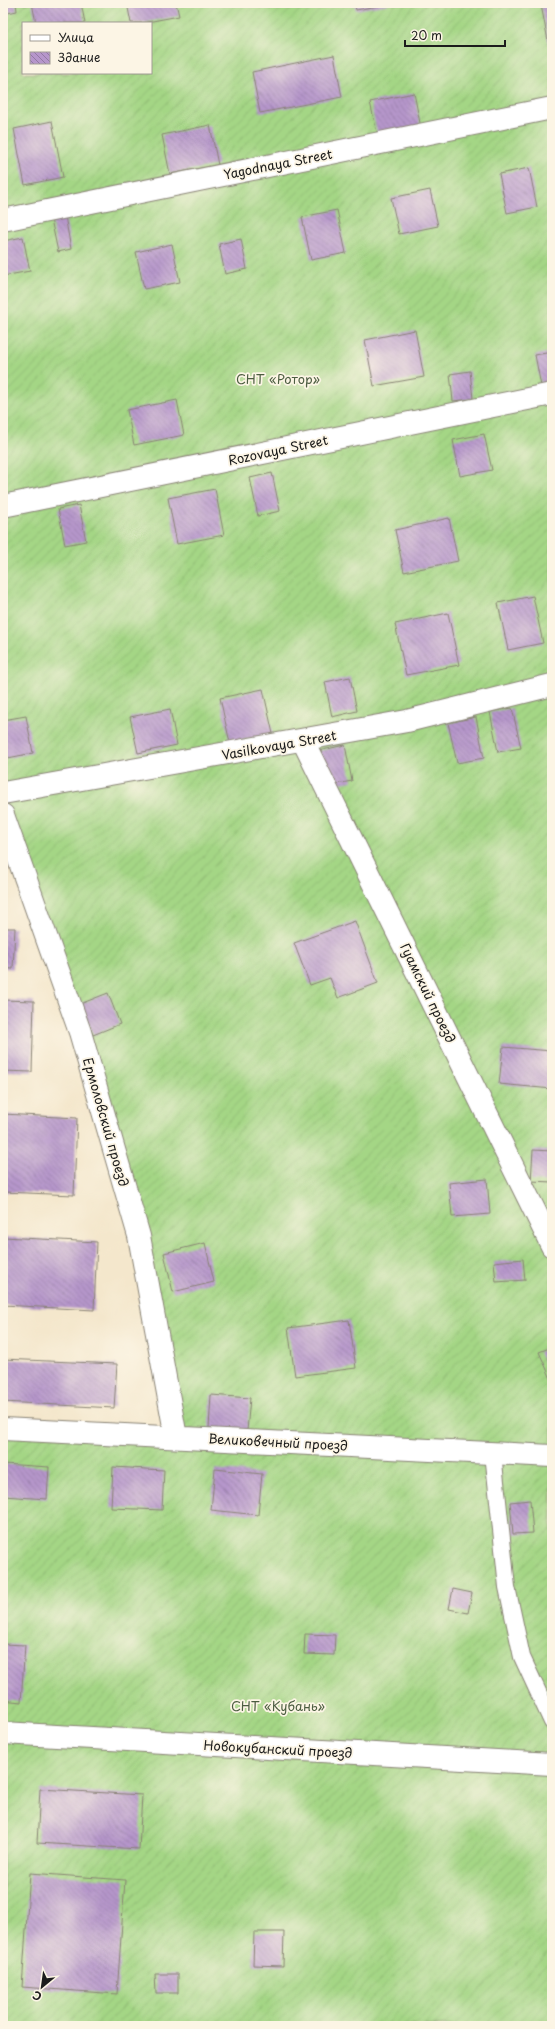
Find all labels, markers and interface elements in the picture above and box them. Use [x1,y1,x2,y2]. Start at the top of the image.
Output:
legend [22,22,152,74]
scale bar [405,22,505,48]
text: 20 m [411,26,442,44]
text: Улица [58,28,94,46]
text: Здание [58,48,100,66]
street label: Yagodnaya Street [222,144,334,183]
park label: СНТ «Ротор» [236,369,320,388]
street label: Rozovaya Street [226,430,330,469]
street label: Vasilkovaya Street [220,725,338,764]
street label: Гуамский проезд [396,940,461,1046]
street label: Ермоловский проезд [79,1055,134,1189]
street label: Великовечный проезд [208,1428,348,1455]
park label: СНТ «Кубань» [231,1696,325,1715]
street label: Новокубанский проезд [203,1735,353,1762]
north arrow [22,1967,62,2007]
text: С [29,1987,45,2006]

